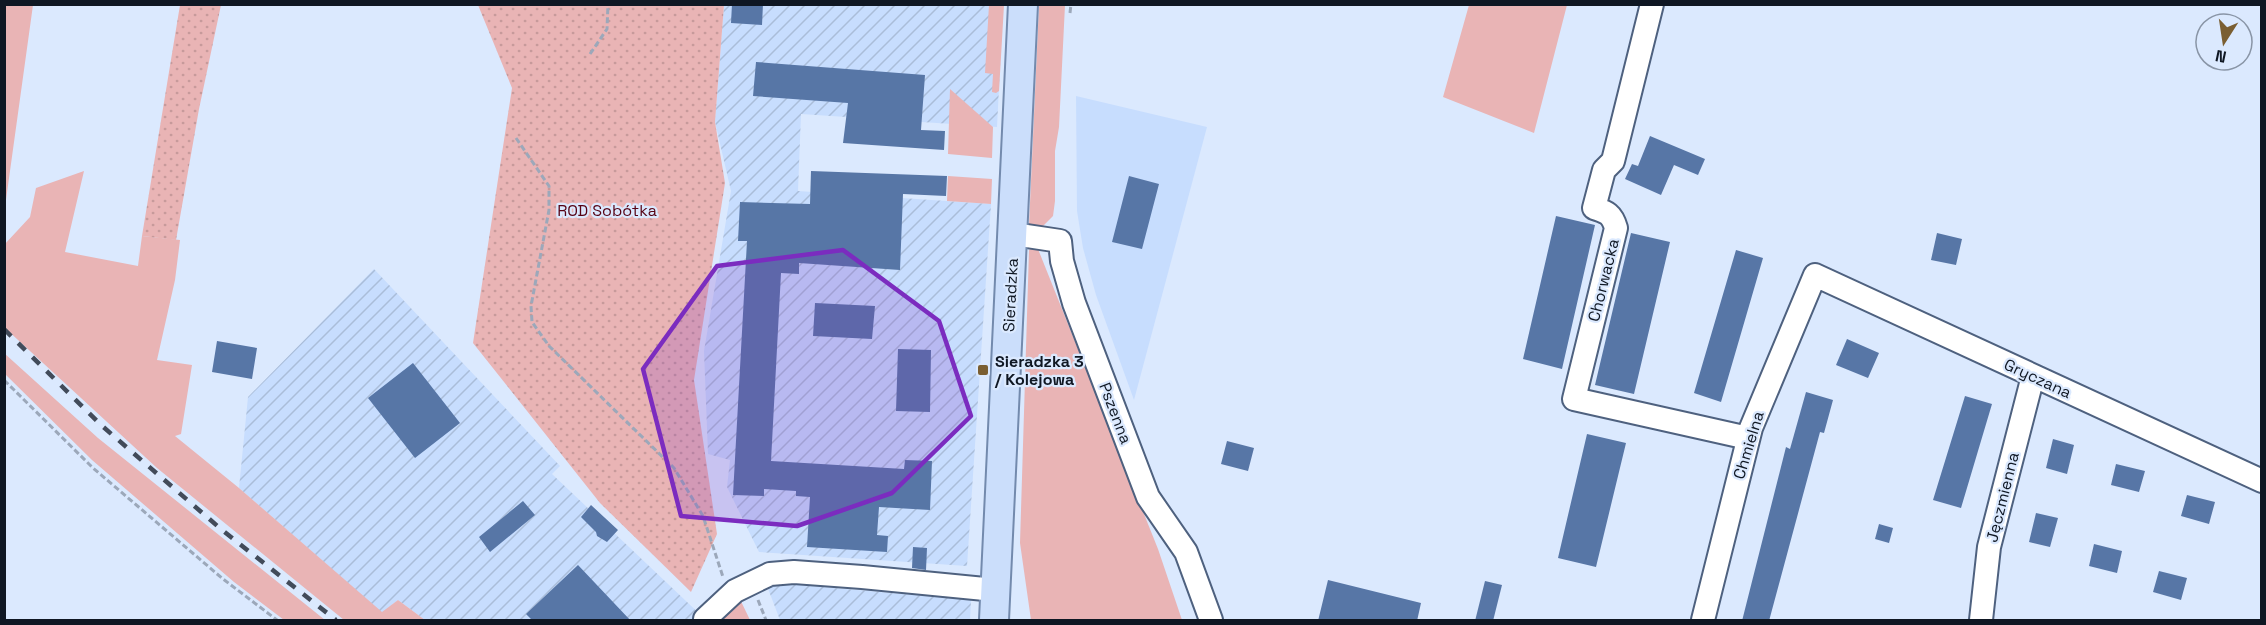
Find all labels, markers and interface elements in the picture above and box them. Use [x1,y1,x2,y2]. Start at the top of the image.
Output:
north arrow [2194,12,2254,72]
text: N [2214,45,2228,68]
park label: ROD Sobótka [557,200,657,221]
street label: Chorwacka [1583,236,1624,324]
street label: Sieradzka [998,257,1023,333]
place label: Sieradzka 3 / Kolejowa [994,351,1084,390]
street label: Gryczana [2001,354,2075,403]
marker: Sieradzka 3 / Kolejowa [976,363,990,377]
street label: Pszenna [1094,379,1137,447]
street label: Chmielna [1728,409,1769,482]
street label: Jęczmienna [1981,450,2024,544]

